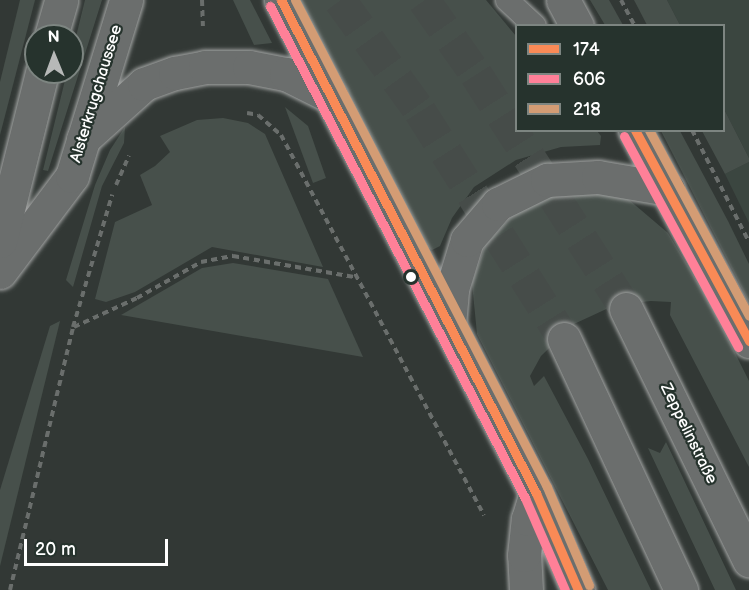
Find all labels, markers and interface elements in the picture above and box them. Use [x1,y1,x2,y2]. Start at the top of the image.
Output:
street label: Alsterkrugchaussee [67,23,127,165]
north arrow [24,24,84,84]
legend [515,24,725,132]
text: N [48,28,60,47]
text: 174 [573,39,600,60]
text: 606 [573,69,606,90]
text: 218 [573,99,601,120]
unlabelled marker [405,271,417,283]
street label: Zeppelinstraße [655,381,721,487]
scale bar [27,527,171,565]
text: 20 m [35,539,76,560]

